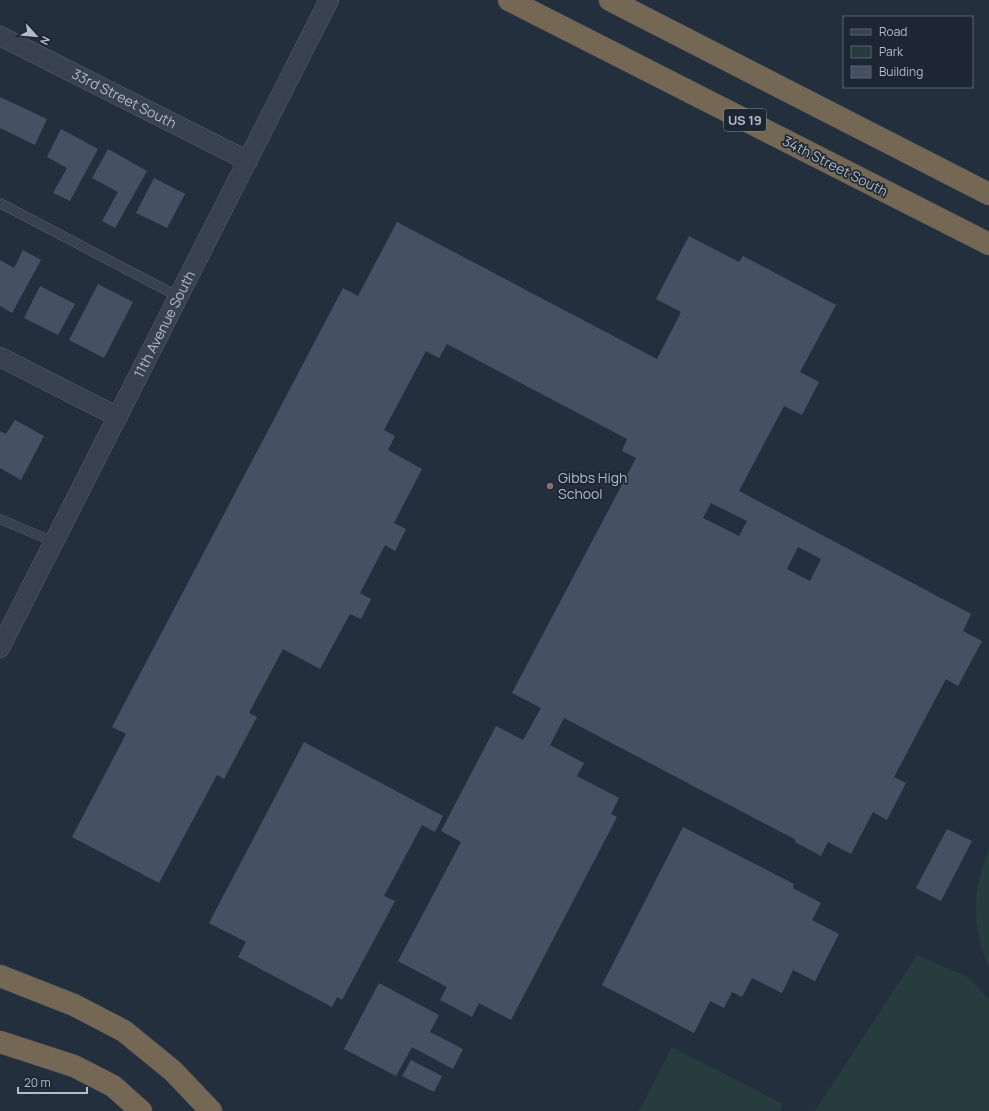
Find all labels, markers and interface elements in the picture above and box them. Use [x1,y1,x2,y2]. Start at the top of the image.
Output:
north arrow [16,16,56,56]
legend [843,16,973,88]
text: Road [879,23,907,40]
text: N [37,34,54,48]
text: Park [879,43,904,60]
text: Building [879,63,923,80]
street label: 33rd Street South [69,64,180,132]
road number: US 19 [724,109,766,131]
street label: 34th Street South [779,131,891,200]
street label: 11th Avenue South [129,267,199,381]
place label: Gibbs High School [558,468,627,503]
marker: Gibbs High School [545,481,555,491]
scale bar [18,1069,87,1095]
text: 20 m [24,1074,51,1091]

